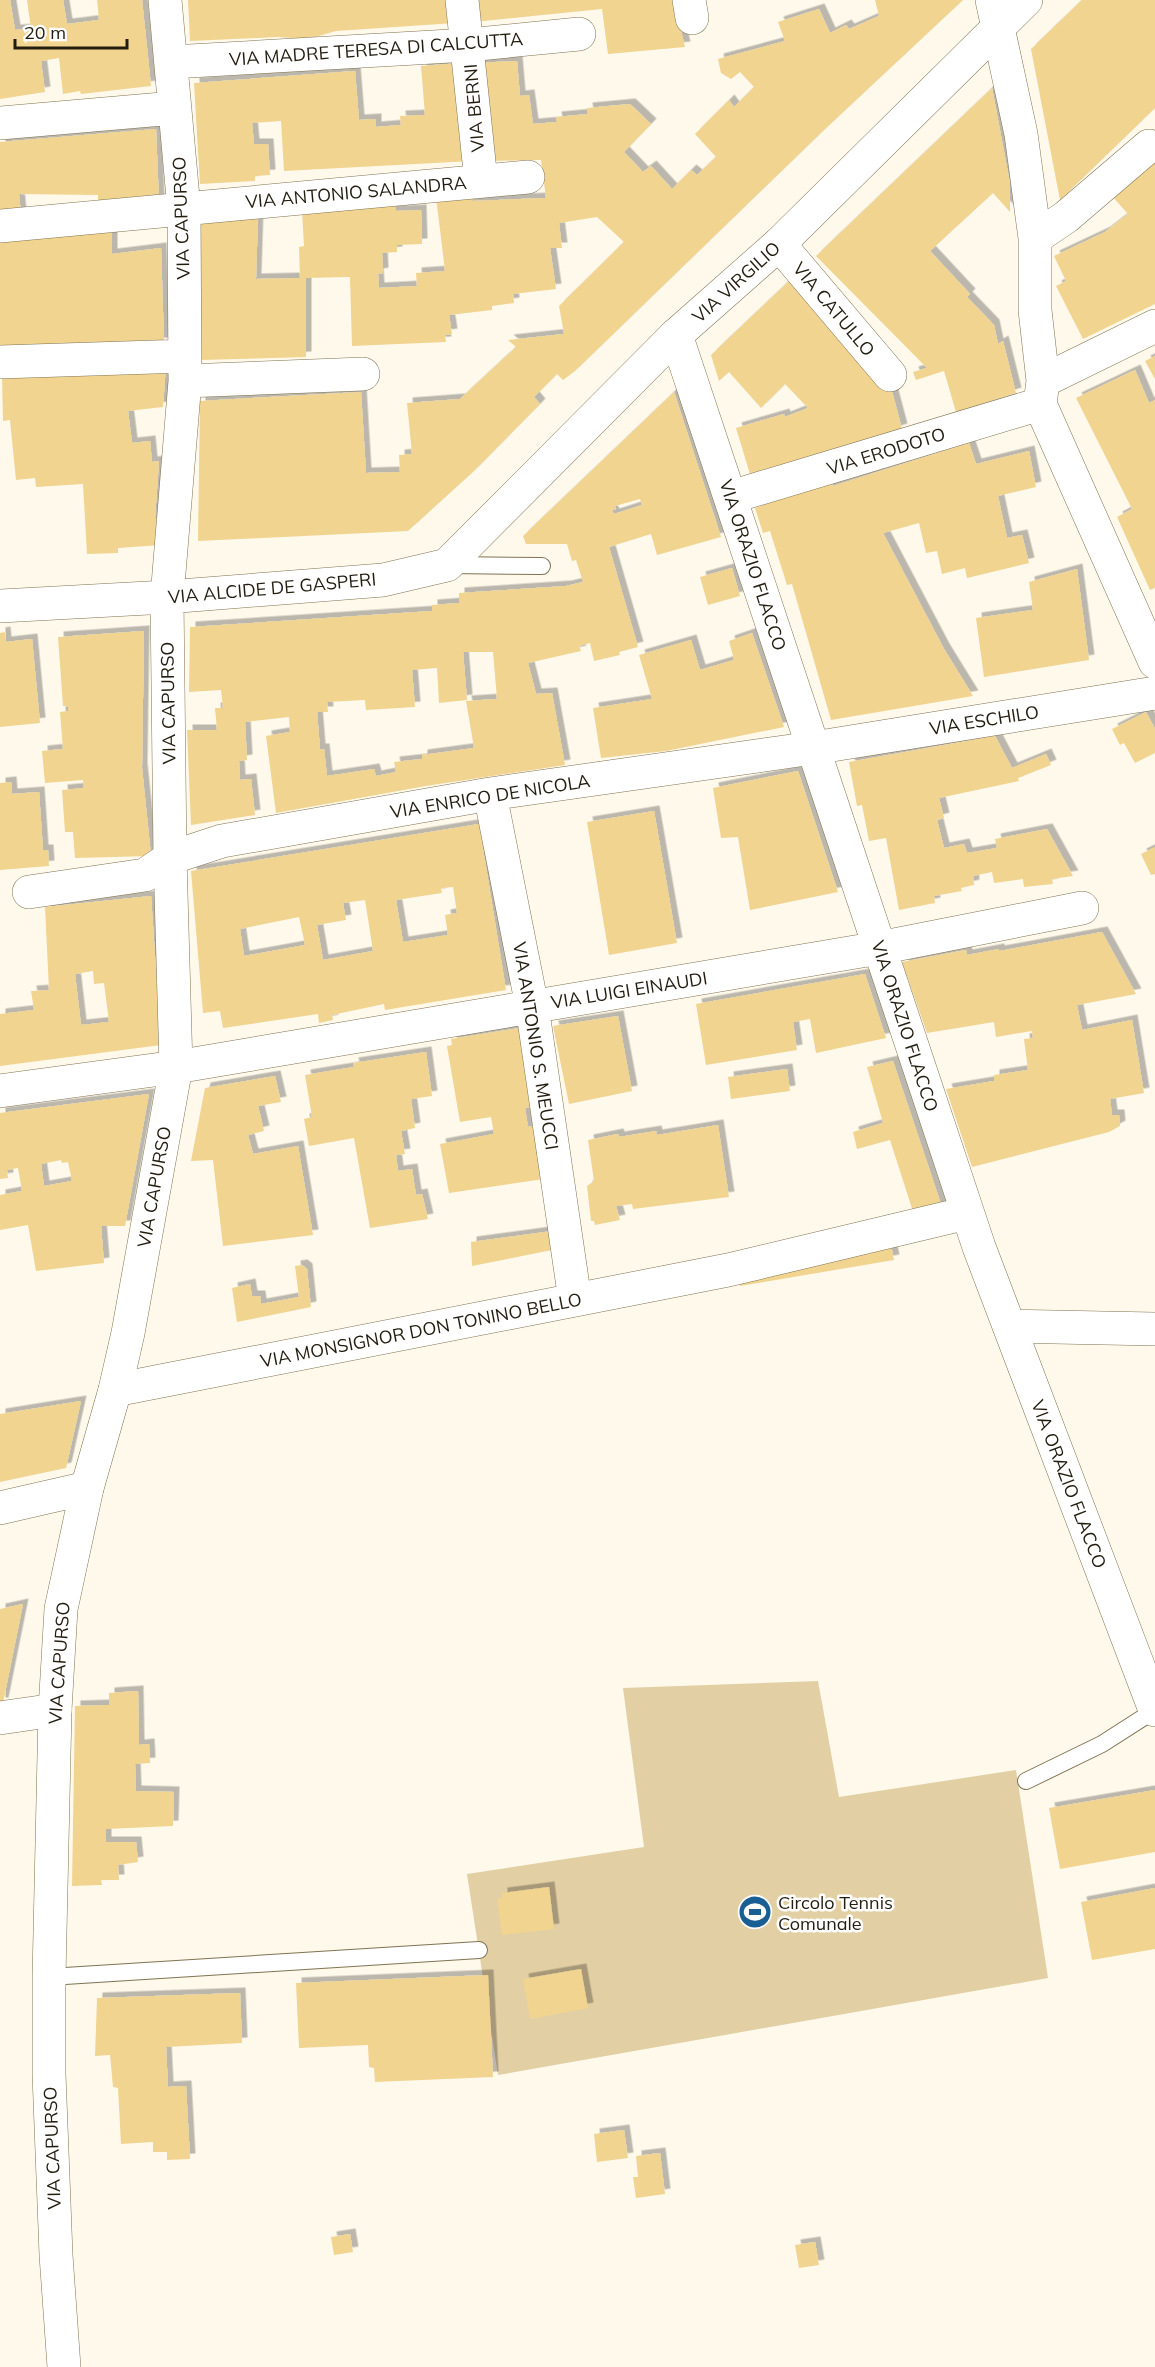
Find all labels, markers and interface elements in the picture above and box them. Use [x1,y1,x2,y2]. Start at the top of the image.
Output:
scale bar [15,12,128,50]
text: 20 m [24,21,66,44]
street label: VIA MADRE TERESA DI CALCUTTA [228,27,524,71]
street label: VIA BERNI [459,63,489,153]
street label: VIA CAPURSO [167,156,195,280]
street label: VIA ANTONIO SALANDRA [244,171,468,213]
street label: VIA VIRGILIO [687,236,785,328]
street label: VIA CATULLO [788,257,880,361]
street label: VIA ERODOTO [824,422,948,480]
street label: VIA ORAZIO FLACCO [714,476,792,654]
street label: VIA ALCIDE DE GASPERI [167,567,377,609]
street label: VIA CAPURSO [155,641,181,765]
street label: VIA ESCHILO [928,700,1040,740]
street label: VIA ENRICO DE NICOLA [388,769,592,823]
street label: VIA ORAZIO FLACCO [866,937,944,1115]
street label: VIA ANTONIO S. MEUCCI [508,940,564,1152]
street label: VIA LUIGI EINAUDI [549,966,709,1014]
street label: VIA CAPURSO [132,1125,176,1249]
street label: VIA MONSIGNOR DON TONINO BELLO [258,1288,584,1372]
street label: VIA ORAZIO FLACCO [1026,1396,1112,1572]
street label: VIA CAPURSO [43,1601,75,1725]
place label: Circolo Tennis Comunale [778,1891,893,1935]
sports icon: Circolo Tennis Comunale [737,1894,773,1930]
street label: VIA CAPURSO [38,2086,66,2210]

